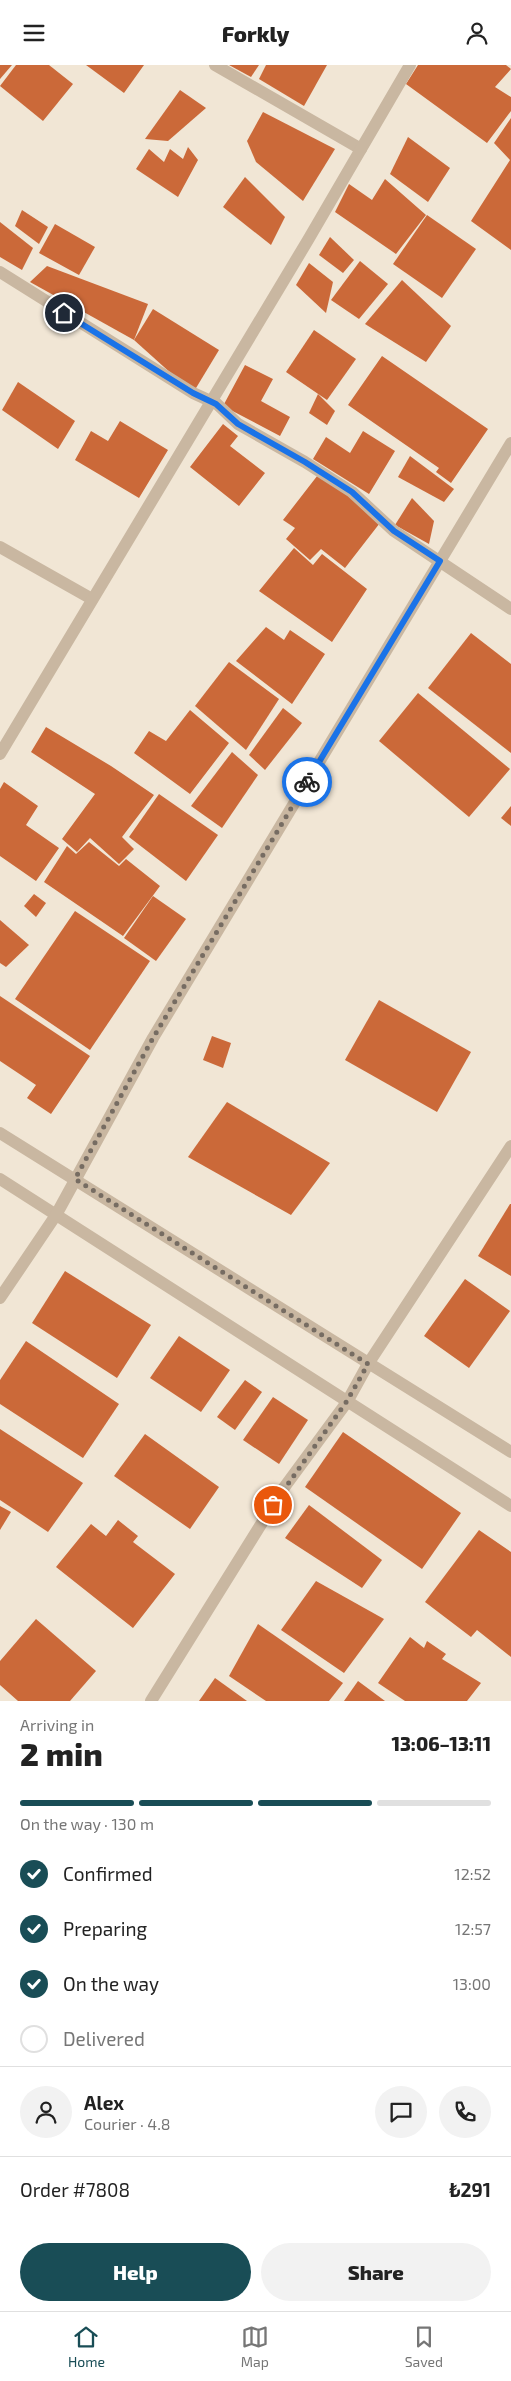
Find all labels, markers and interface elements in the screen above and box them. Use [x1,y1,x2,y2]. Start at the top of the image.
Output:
icon: menu [20,19,48,47]
icon: person [463,19,491,47]
text: Forkly [222,20,289,46]
pin [43,292,85,334]
icon: home [50,299,78,327]
courier [282,757,332,807]
icon: bike [293,768,321,796]
pin [252,1484,294,1526]
icon: bag [259,1491,287,1519]
text: Arriving in [20,1715,94,1734]
text: 13:06–13:11 [391,1732,491,1755]
text: 2 min [20,1734,103,1772]
text: On the way · 130 m [20,1814,154,1833]
icon: check [20,1860,48,1888]
text: Confirmed [63,1862,153,1885]
text: 12:52 [454,1864,491,1883]
icon: check [20,1915,48,1943]
text: Preparing [63,1917,147,1940]
text: 12:57 [455,1919,491,1938]
icon: check [20,1970,48,1998]
text: On the way [63,1972,159,1995]
text: 13:00 [453,1974,491,1993]
text: Delivered [63,2027,145,2050]
button: person [20,2086,72,2138]
button: chat [375,2086,427,2138]
button: phone [439,2086,491,2138]
text: Alex [84,2091,124,2114]
text: Courier · 4.8 [84,2114,171,2133]
text: Order #7808 [20,2178,130,2201]
text: ₺291 [449,2178,491,2201]
button: Help [20,2243,251,2301]
button: Share [261,2243,491,2301]
tab: Home [68,2323,105,2370]
tab: Map [241,2323,269,2370]
tab: Saved [405,2323,443,2370]

